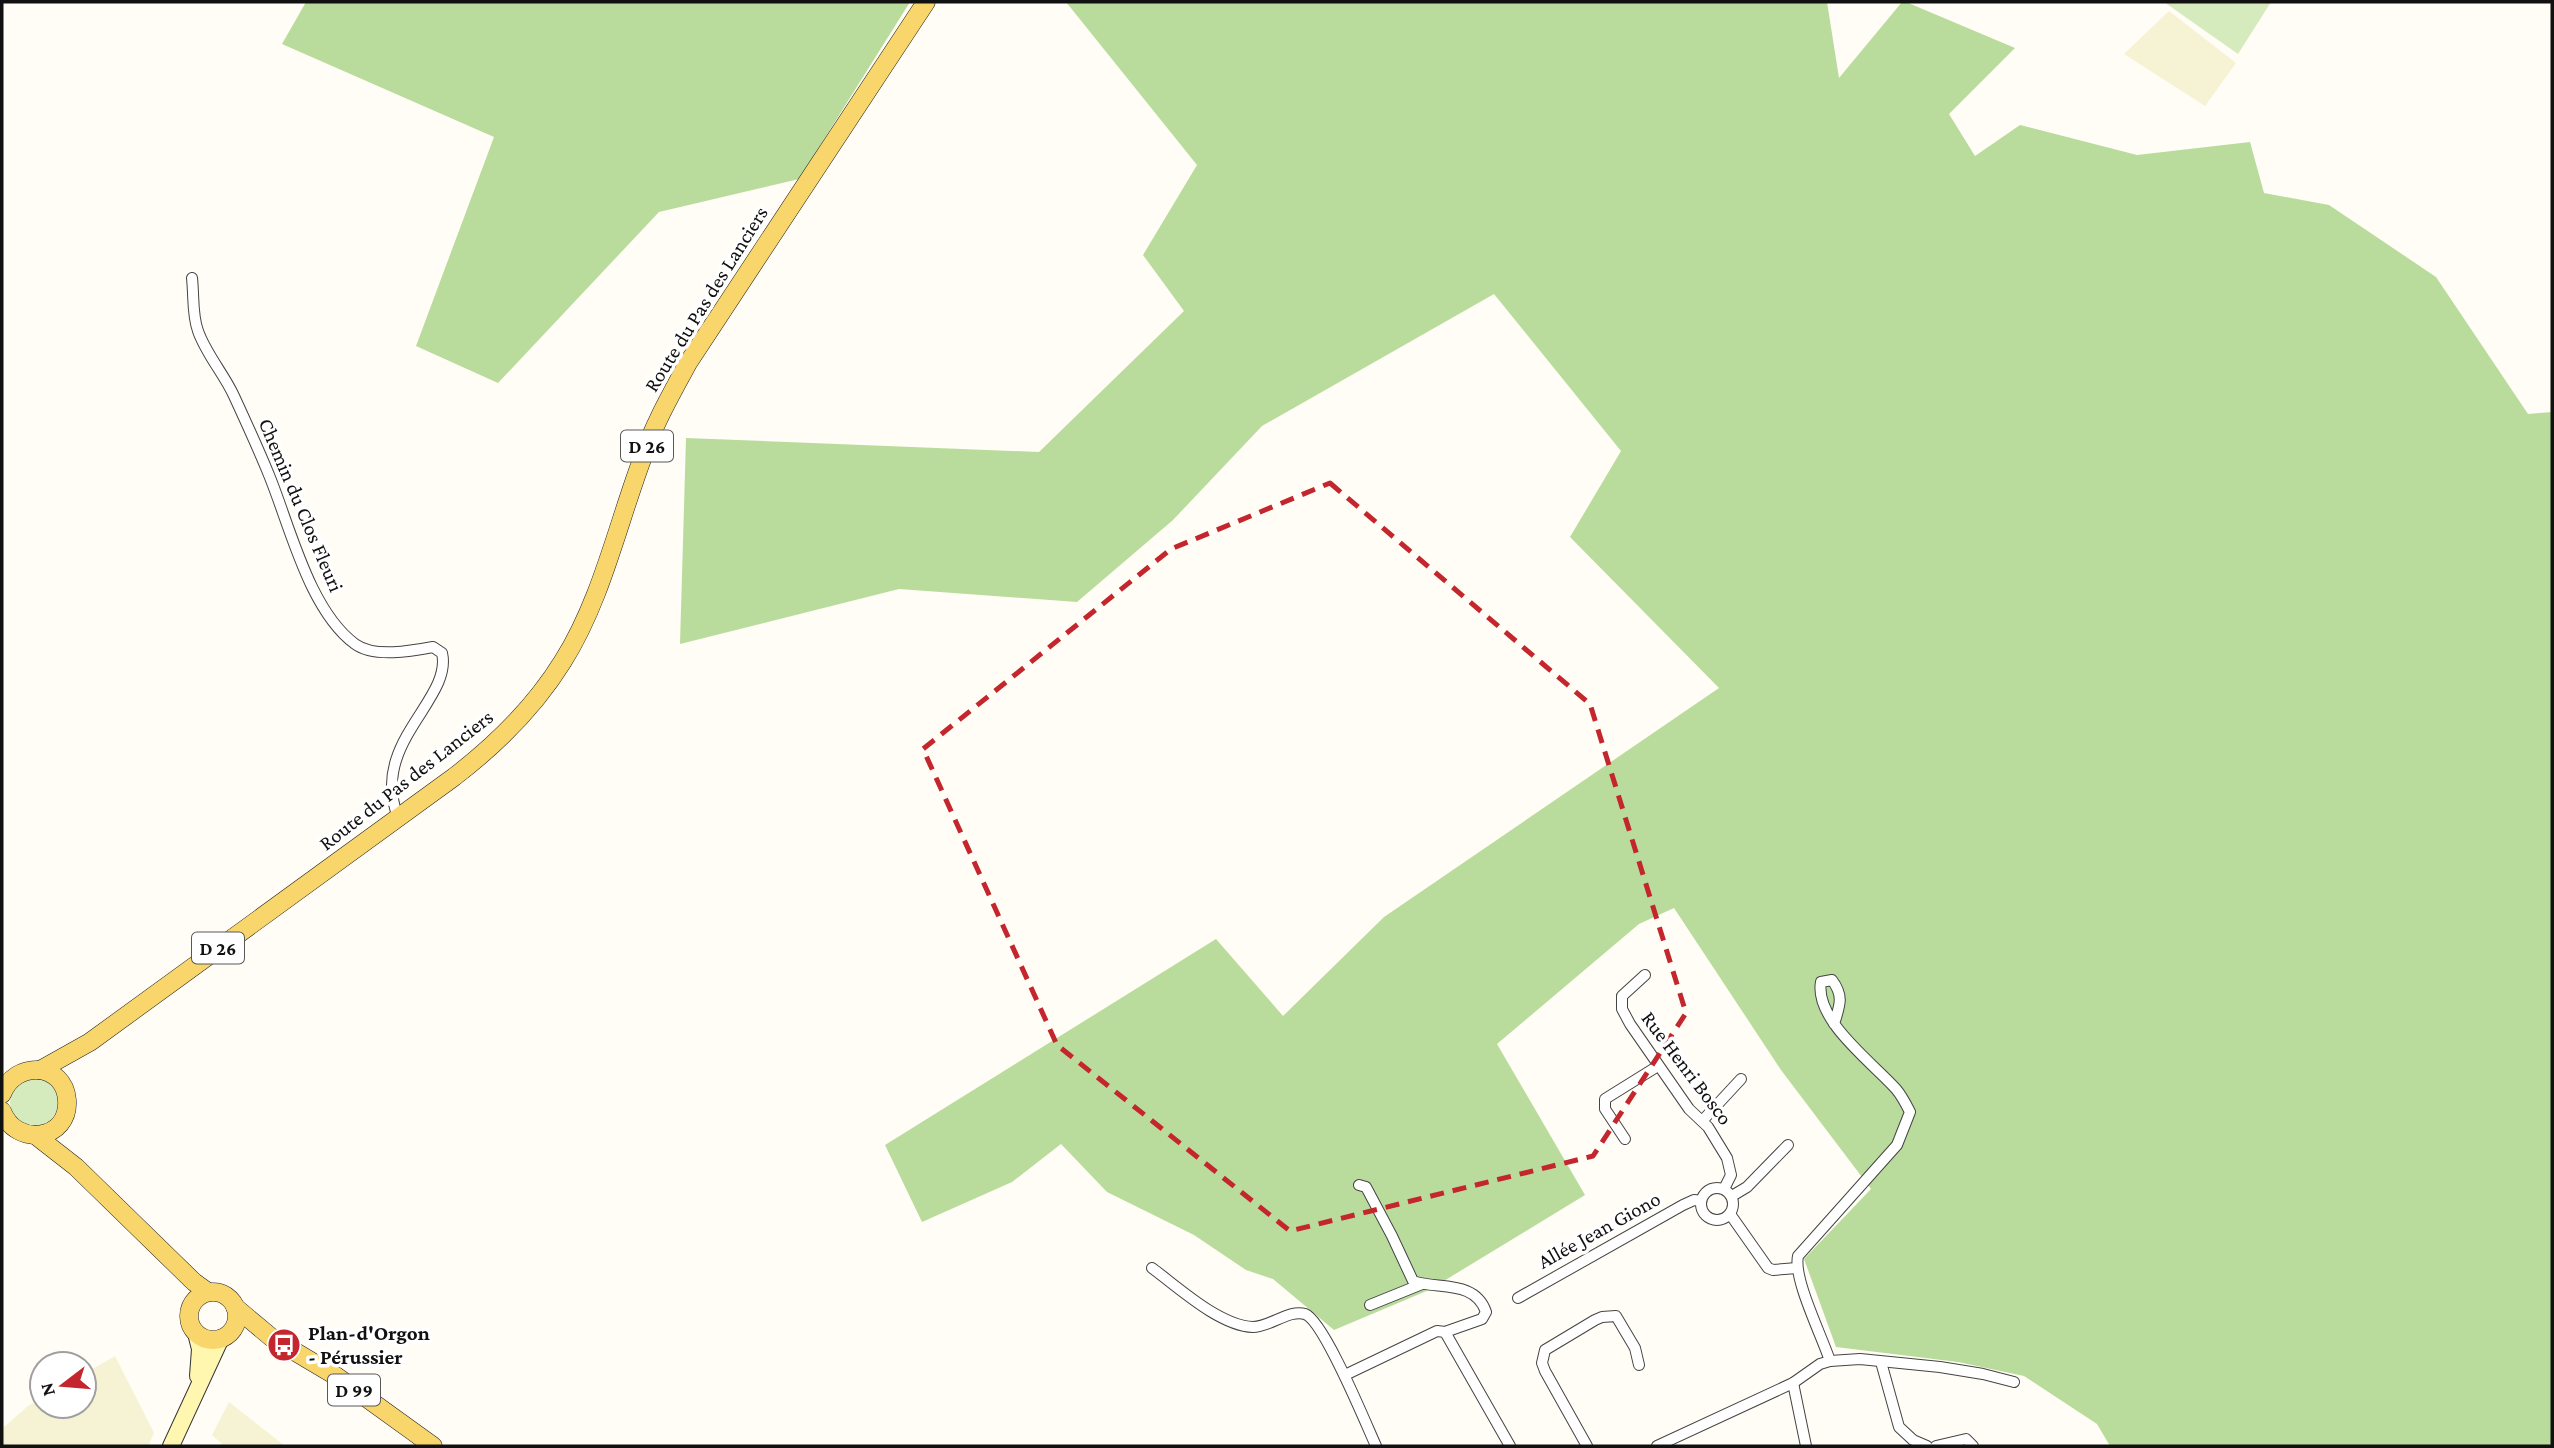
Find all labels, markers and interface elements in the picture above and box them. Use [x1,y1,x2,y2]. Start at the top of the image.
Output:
street label: Route du Pas des Lanciers [639,202,773,396]
street label: Chemin du Clos Fleuri [254,415,349,596]
road number: D 26 [621,430,673,462]
street label: Route du Pas des Lanciers [314,705,498,855]
road number: D 26 [192,932,244,964]
street label: Rue Henri Bosco [1636,1006,1738,1130]
street label: Allée Jean Giono [1533,1186,1665,1274]
place label: Plan-d'Orgon - Pérussier [308,1321,430,1369]
bus stop icon: Plan-d'Orgon - Pérussier [265,1326,303,1364]
north arrow [28,1350,98,1420]
road number: D 99 [328,1374,380,1406]
text: N [35,1380,59,1399]

